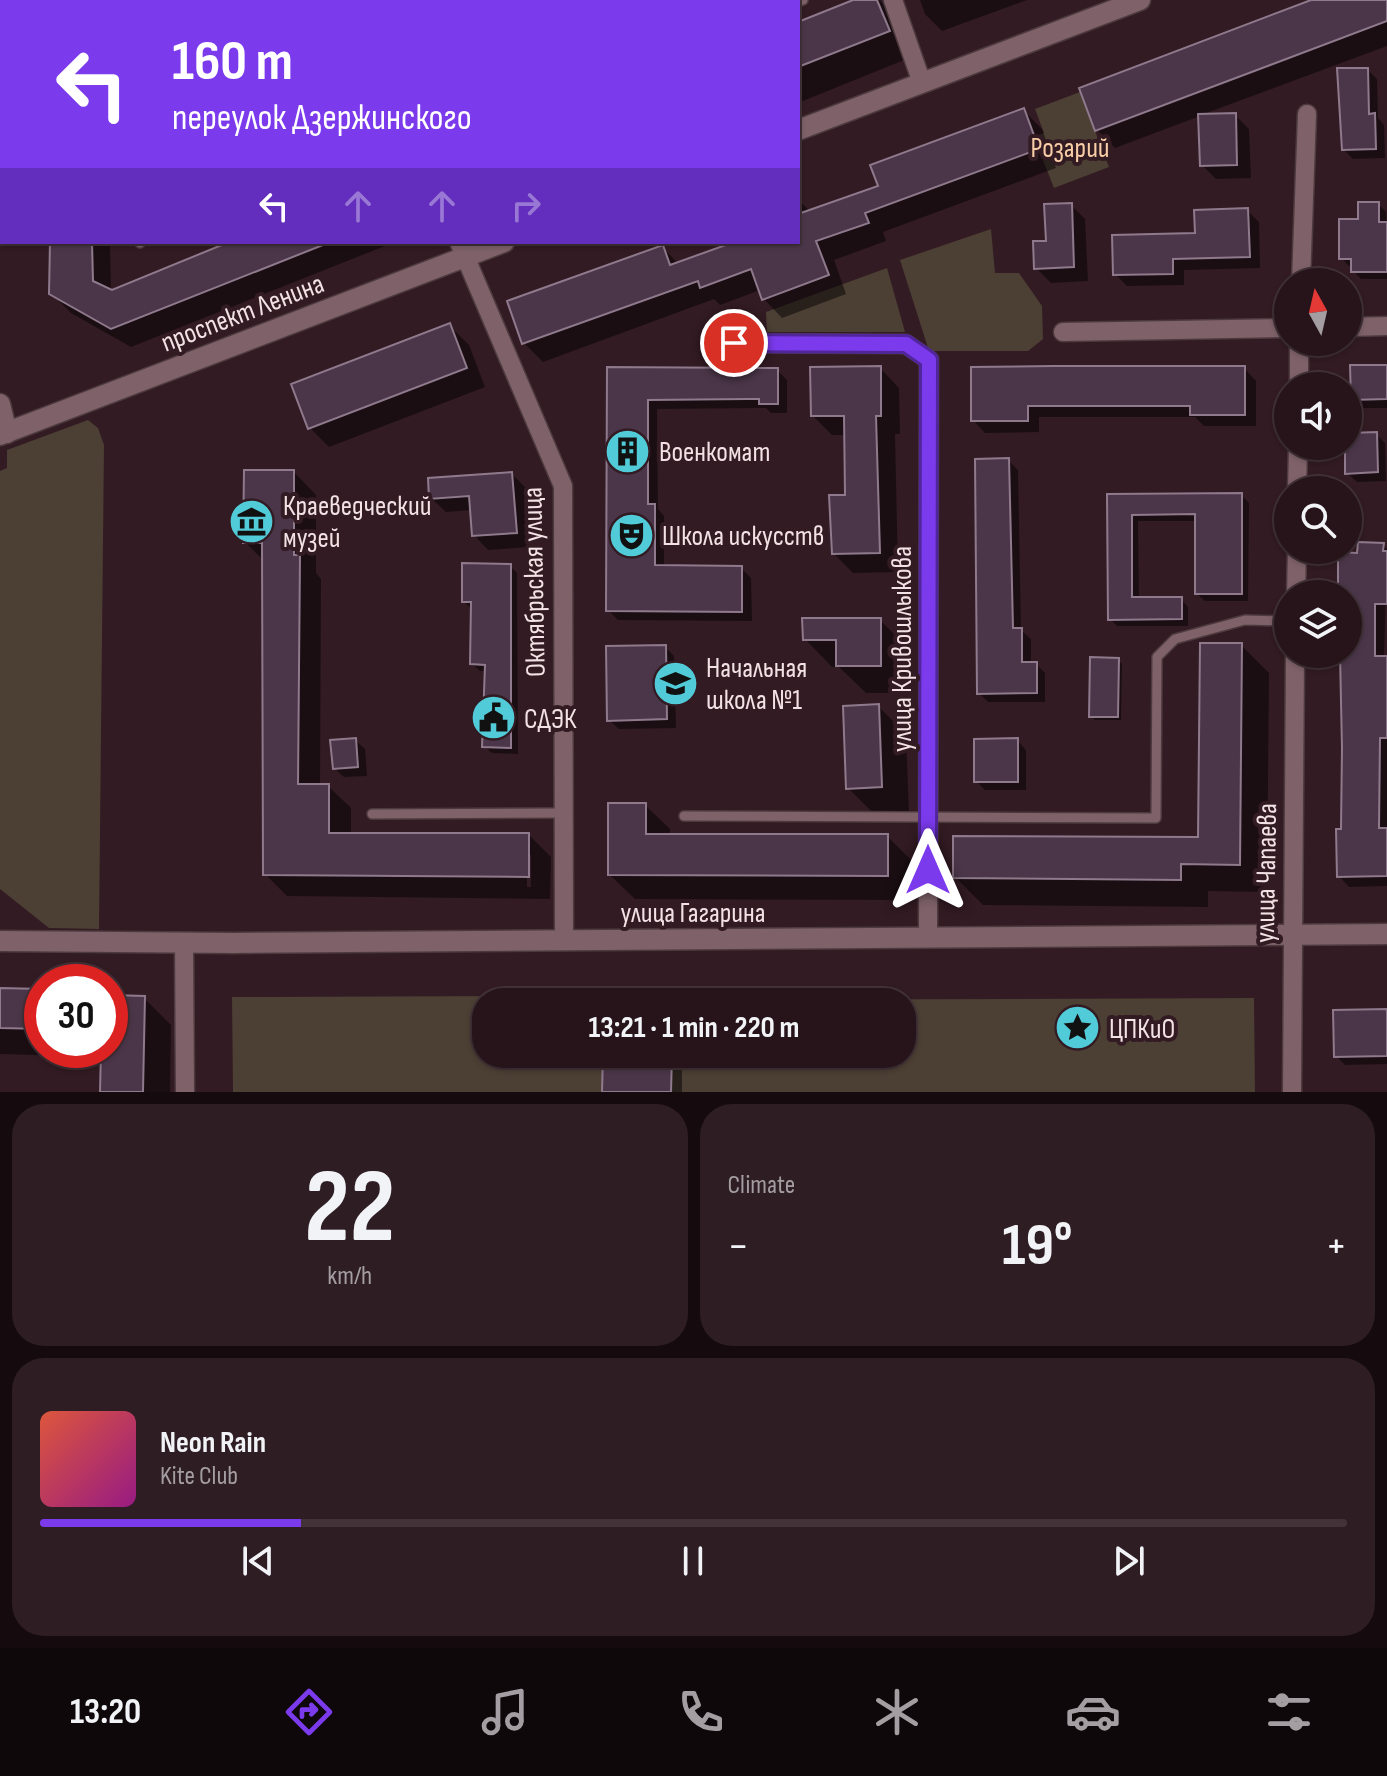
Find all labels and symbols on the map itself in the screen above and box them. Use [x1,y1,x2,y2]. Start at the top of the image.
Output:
park label: Розарий [1030,132,1110,165]
street label: проспект Ленина [156,267,329,360]
north arrow [1274,268,1362,356]
pin [700,309,768,377]
building icon: Военкомат [604,427,652,475]
place label: Военкомат [659,436,770,469]
street label: Октябрьская улица [516,487,553,677]
place label: Краеведческий музей [283,490,431,555]
museum icon: Краеведческий музей [228,497,276,545]
theatre icon: Школа искусств [607,511,655,559]
place label: Школа искусств [662,520,824,553]
street label: улица Кривошлыкова [886,546,919,752]
place label: Начальная школа №1 [706,652,807,717]
school or university icon: Начальная школа №1 [651,659,699,707]
public building icon: СДЭК [469,694,517,742]
place label: СДЭК [524,703,577,736]
street label: улица Чапаева [1249,803,1284,943]
position arrow [886,828,970,912]
street label: улица Гагарина [620,897,766,930]
speed limit sign: 30 [24,964,128,1068]
place icon: ЦПКиО [1054,1004,1102,1052]
place label: ЦПКиО [1109,1013,1175,1046]

